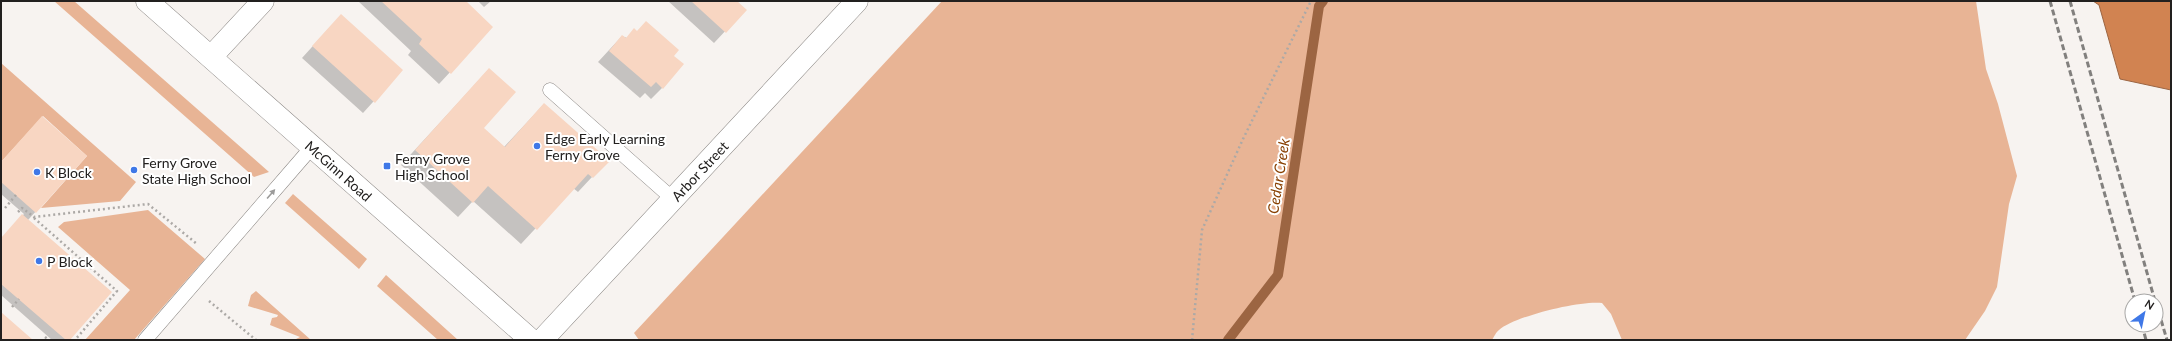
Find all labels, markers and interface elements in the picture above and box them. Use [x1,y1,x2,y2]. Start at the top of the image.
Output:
place label: Edge Early Learning Ferny Grove [545,130,665,163]
water label: Cedar Creek [1263,136,1293,215]
street label: McGinn Road [302,137,376,204]
street label: Arbor Street [667,137,731,204]
marker: Edge Early Learning Ferny Grove [532,141,542,151]
place label: Ferny Grove High School [395,150,470,183]
place label: Ferny Grove State High School [142,154,251,187]
marker: Ferny Grove High School [382,161,392,171]
place label: K Block [45,164,93,181]
marker: Ferny Grove State High School [129,165,139,175]
marker: K Block [32,167,42,177]
one-way arrow [266,189,275,200]
place label: P Block [47,253,93,270]
marker: P Block [34,256,44,266]
north arrow [2124,293,2164,333]
text: N [2143,296,2157,312]

